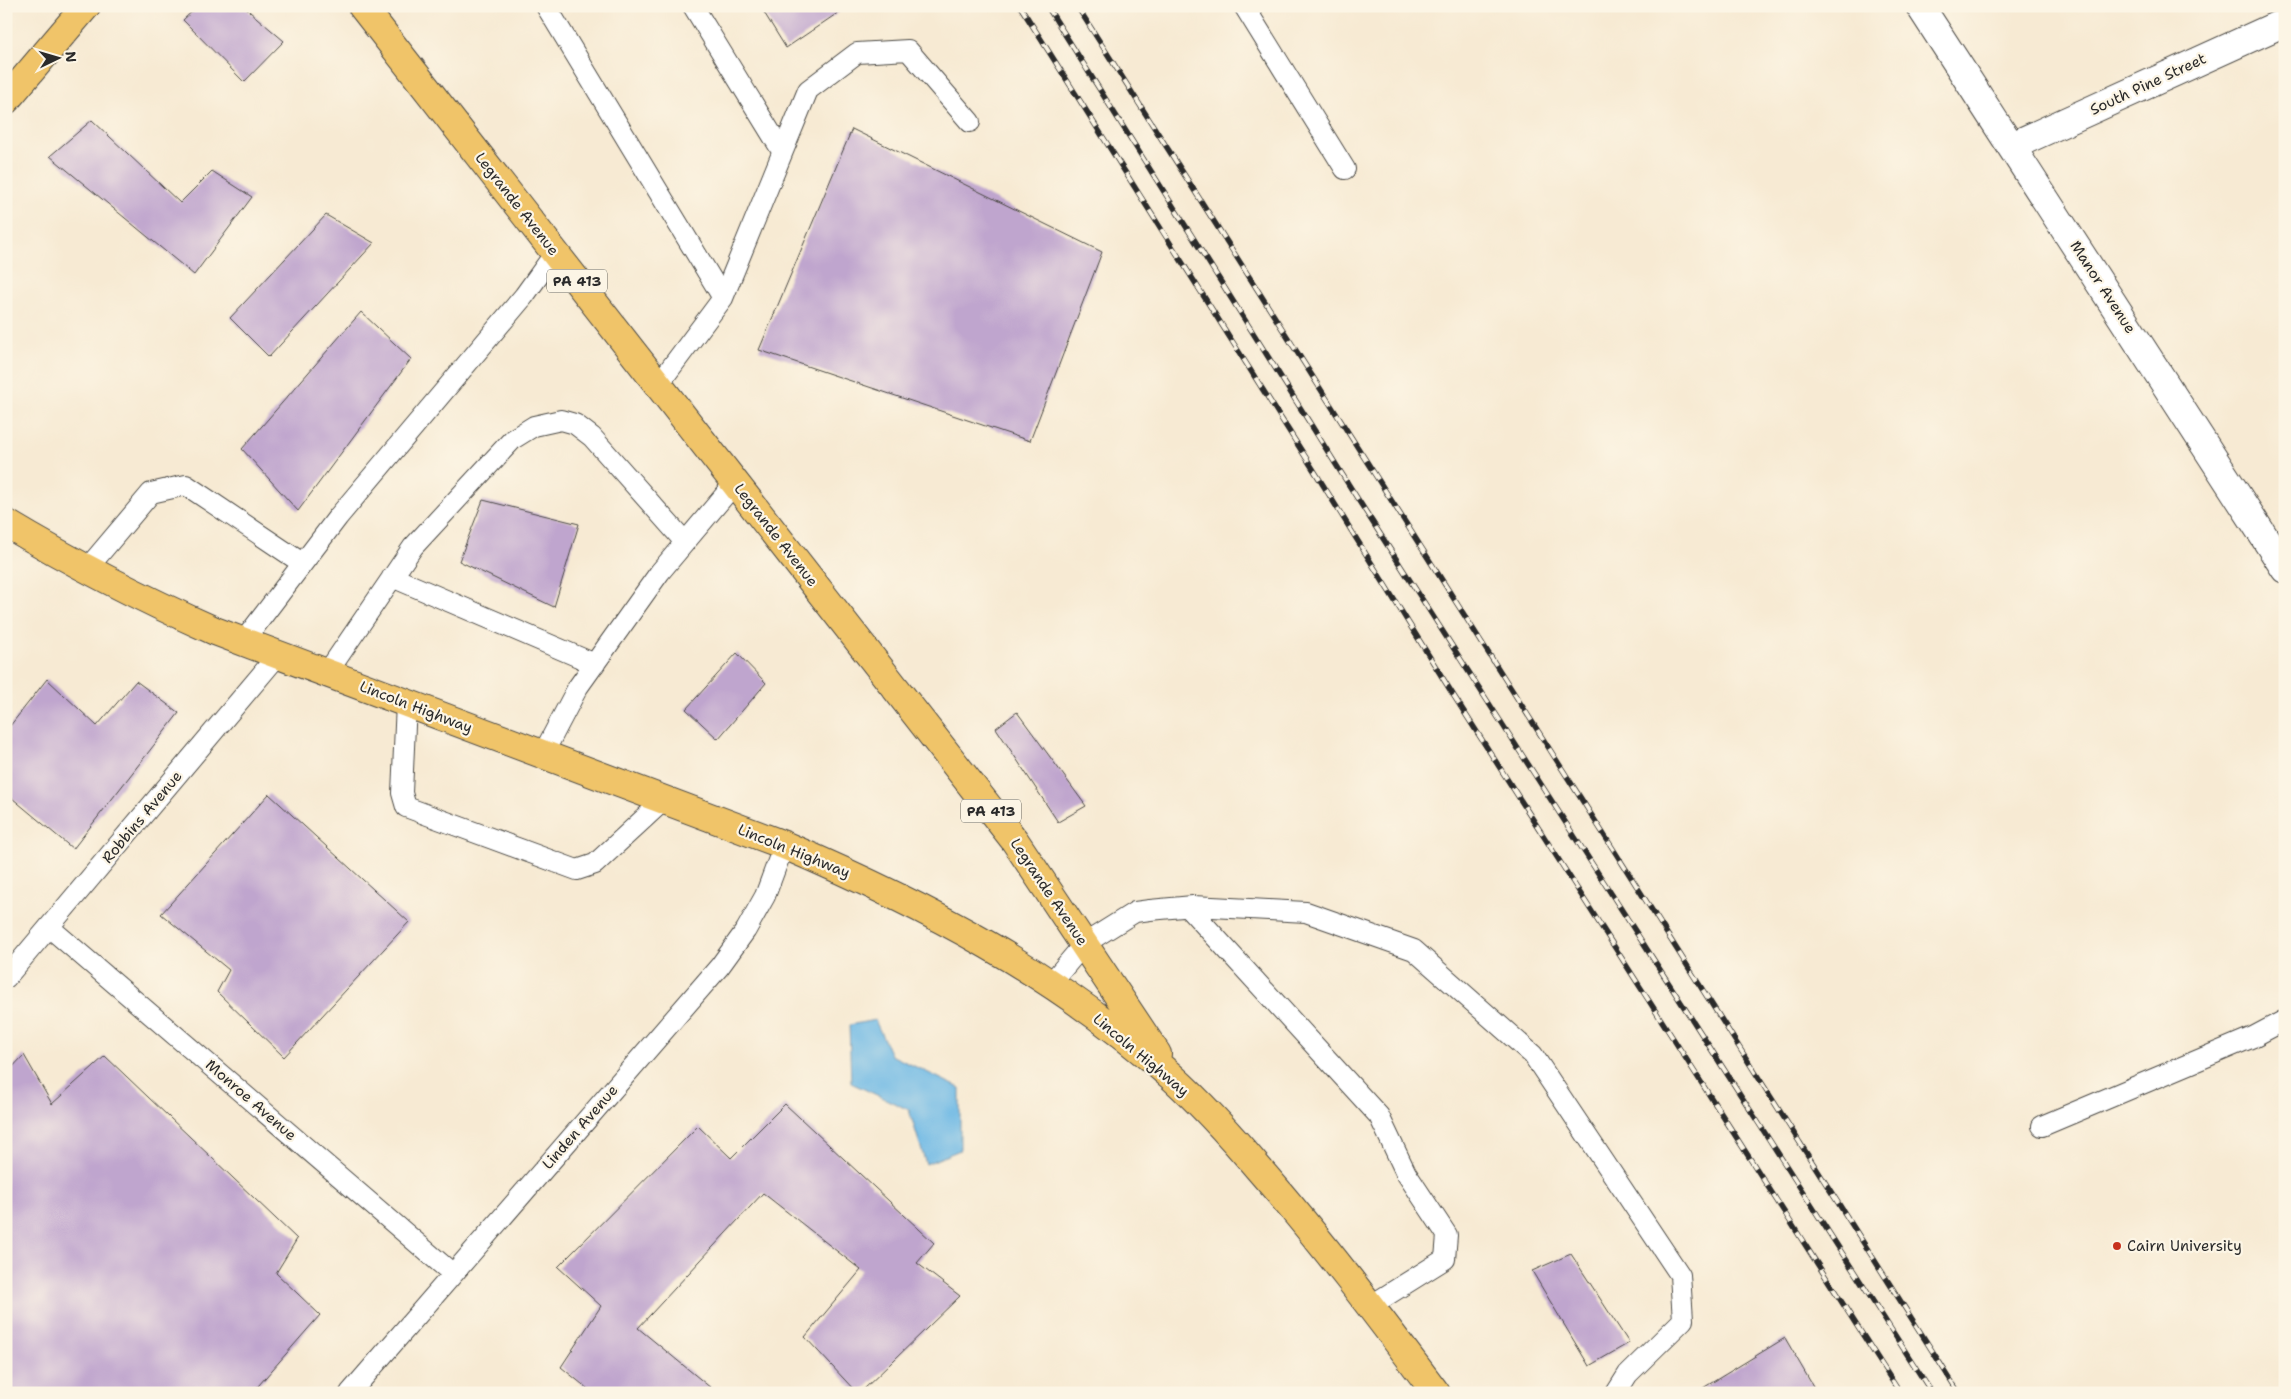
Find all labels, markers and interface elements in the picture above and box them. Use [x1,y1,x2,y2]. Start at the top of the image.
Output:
north arrow [32,32,82,82]
street label: South Pine Street [2087,48,2209,120]
text: N [62,51,80,63]
street label: Legrande Avenue [470,148,564,260]
street label: Manor Avenue [2066,237,2140,337]
road number: PA 413 [547,270,607,292]
street label: Legrande Avenue [729,479,823,591]
street label: Lincoln Highway [357,676,475,738]
street label: Robbins Avenue [97,767,187,867]
road number: PA 413 [961,799,1021,822]
street label: Lincoln Highway [735,819,853,883]
street label: Legrande Avenue [1006,834,1092,950]
street label: Lincoln Highway [1089,1009,1193,1101]
street label: Monroe Avenue [201,1055,301,1145]
street label: Linden Avenue [538,1080,622,1174]
place label: Cairn University [2127,1236,2242,1256]
marker: Cairn University [2111,1240,2123,1252]

